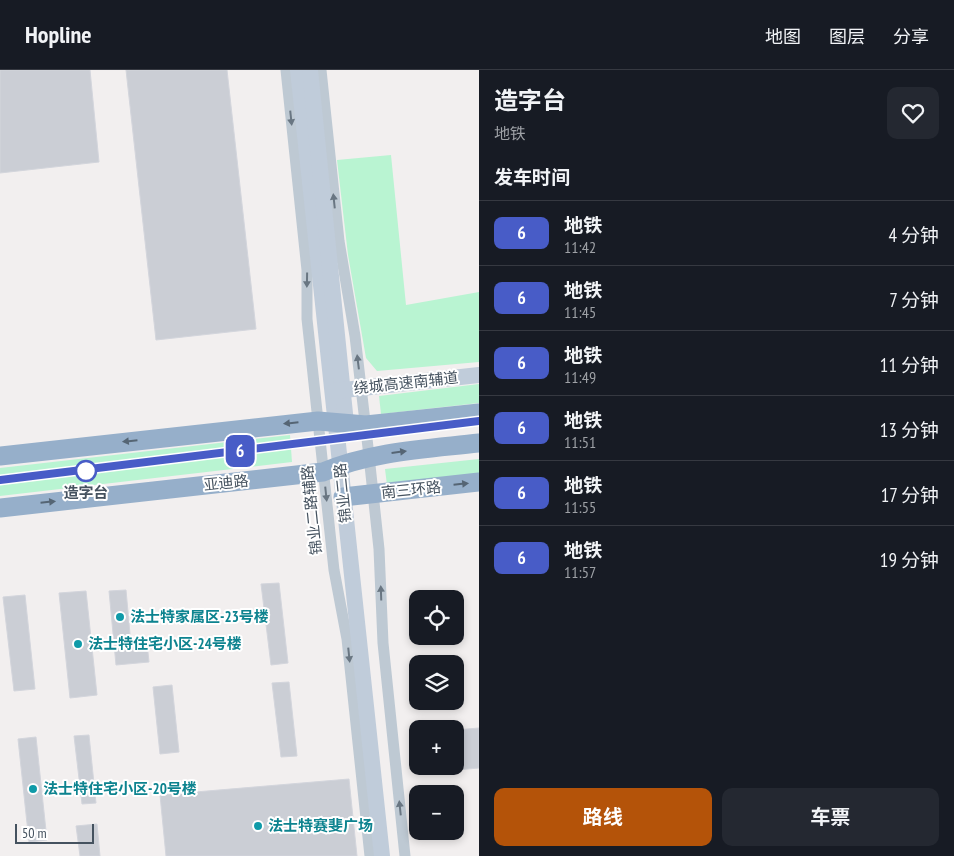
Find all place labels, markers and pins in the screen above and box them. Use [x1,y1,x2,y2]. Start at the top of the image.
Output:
marker: 造字台 [75,460,97,482]
place label: 造字台 [63,483,109,502]
place label: 法士特家属区-23号楼 [130,607,269,626]
marker: 法士特家属区-23号楼 [114,611,126,623]
place label: 法士特住宅小区-24号楼 [88,634,242,653]
marker: 法士特住宅小区-24号楼 [72,638,84,650]
place label: 法士特住宅小区-20号楼 [43,779,197,798]
marker: 法士特住宅小区-20号楼 [27,783,39,795]
place label: 法士特赛斐广场 [268,816,373,835]
marker: 法士特赛斐广场 [252,820,264,832]

